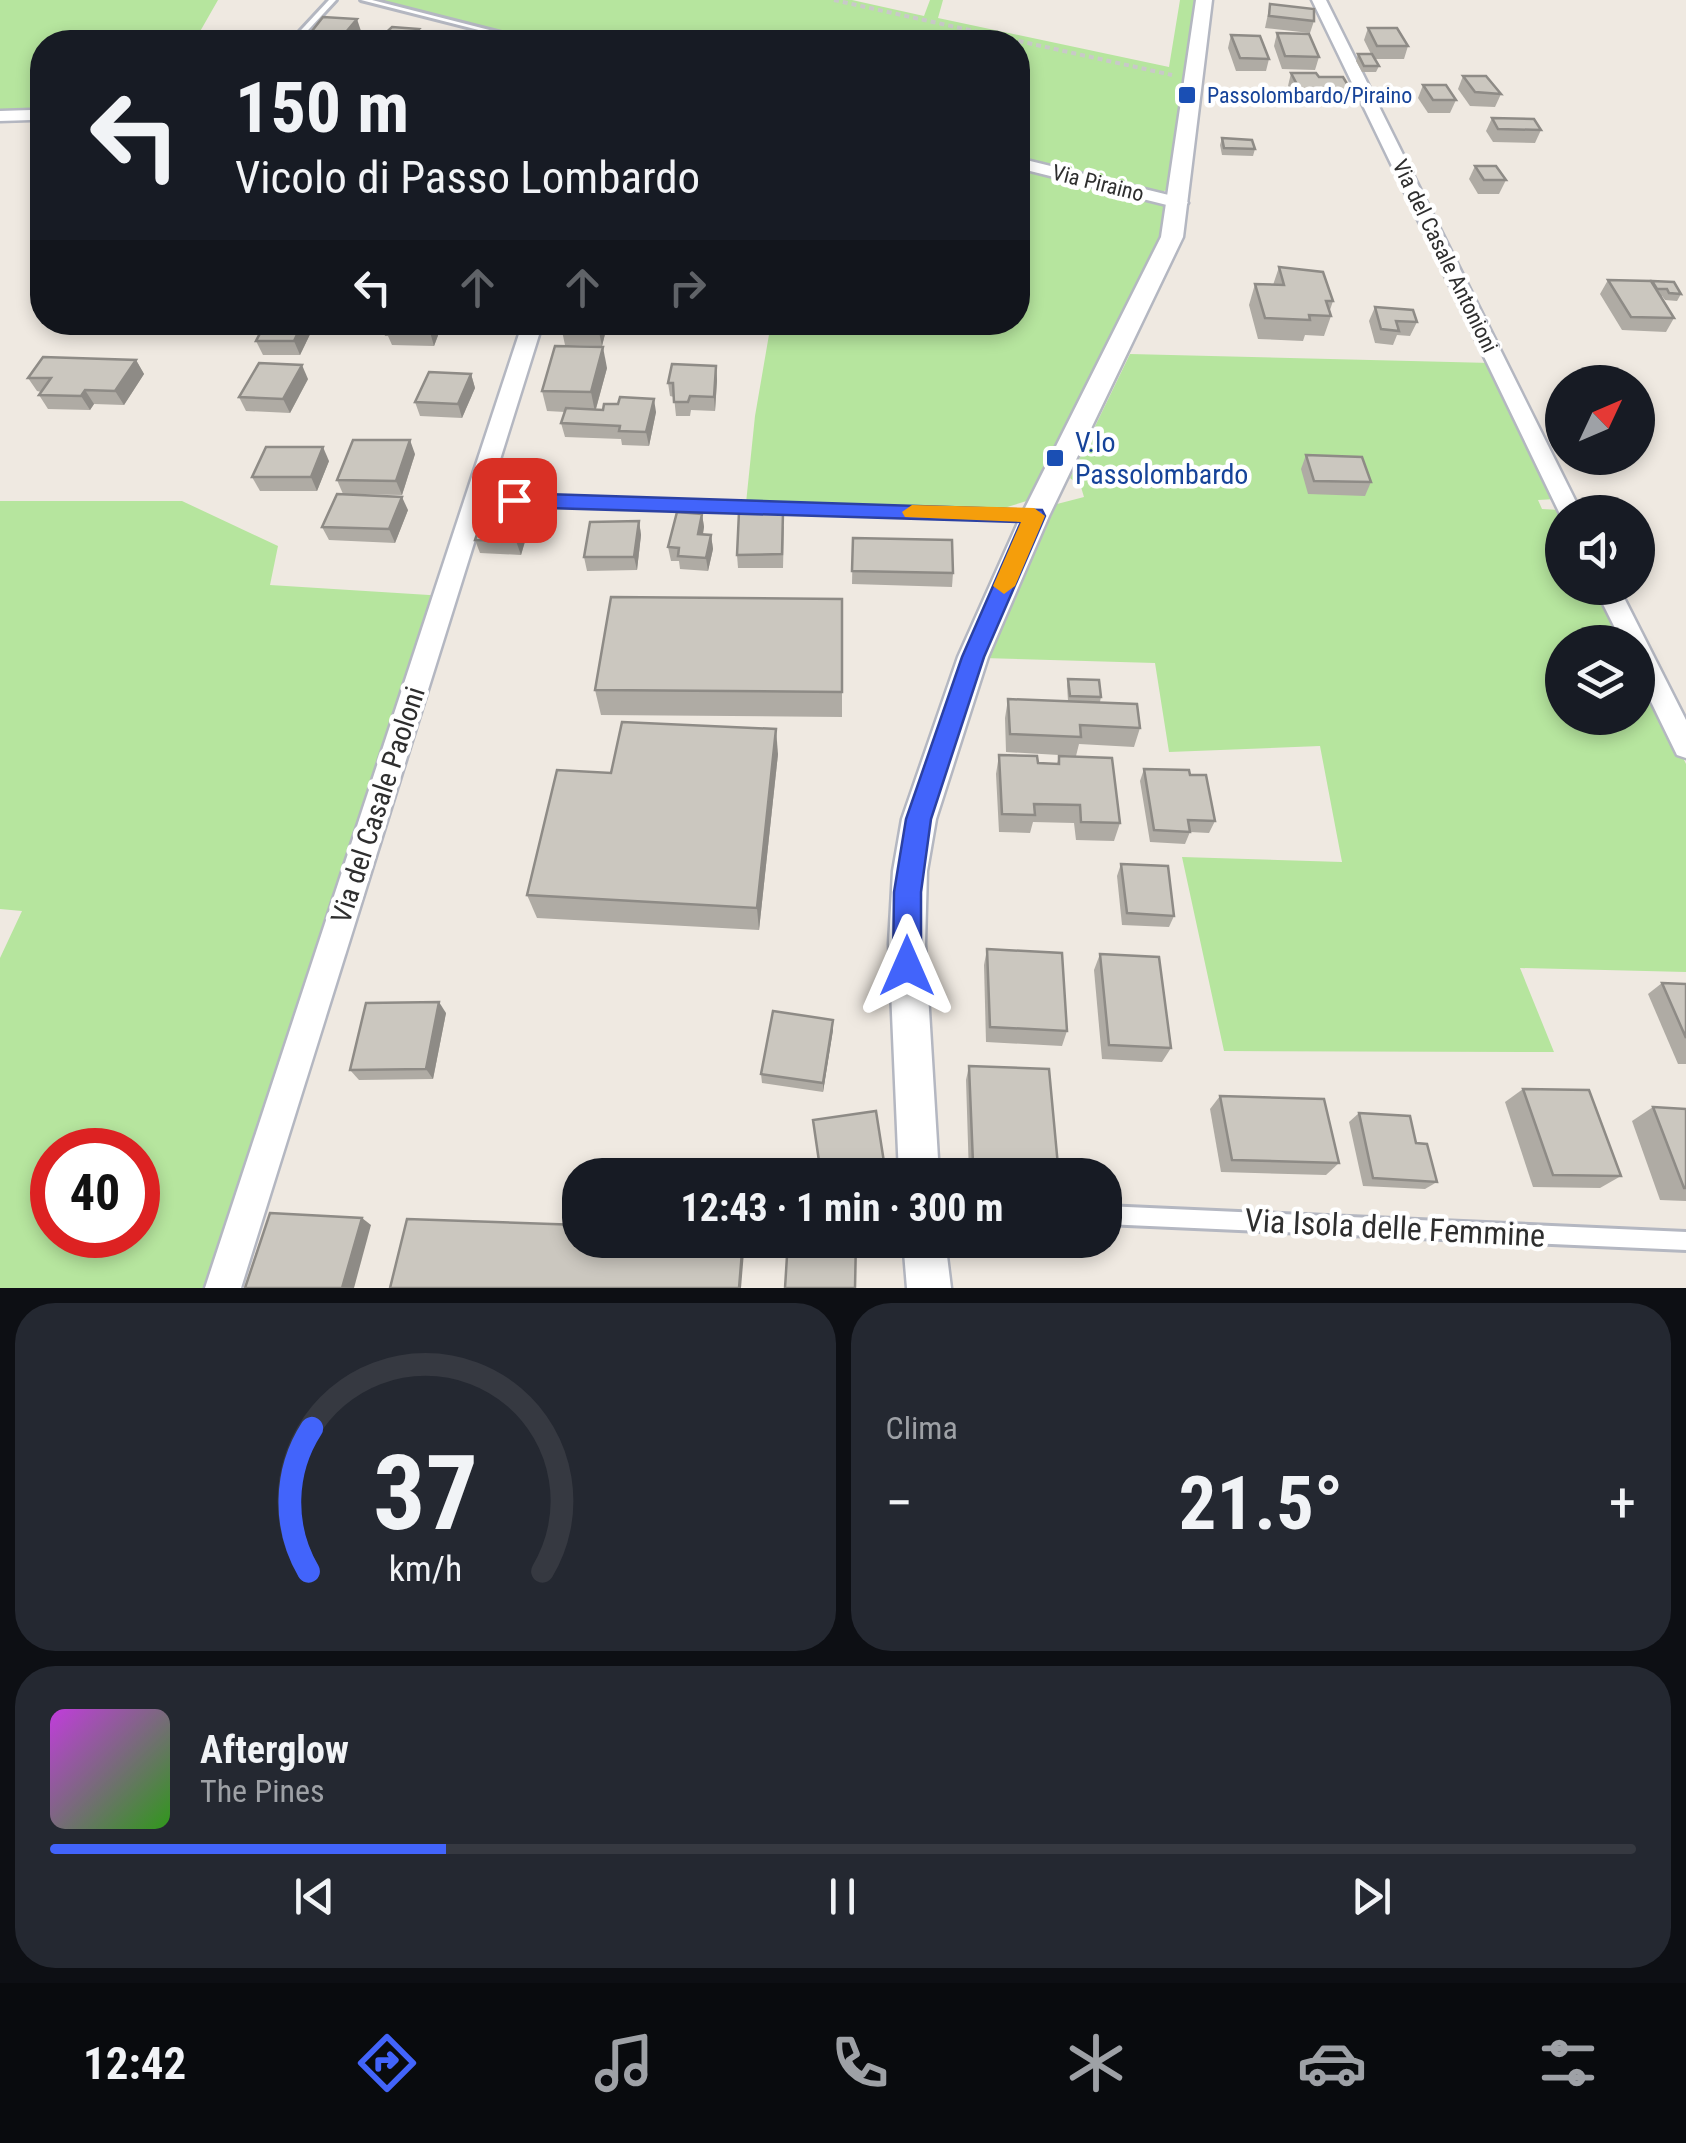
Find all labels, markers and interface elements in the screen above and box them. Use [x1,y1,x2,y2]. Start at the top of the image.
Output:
text: 150 m [235,67,409,149]
icon: left [70,70,200,200]
place label: Passolombardo/Piraino [1207,83,1412,108]
marker: Passolombardo/Piraino [1176,84,1198,106]
text: Vicolo di Passo Lombardo [235,151,700,204]
street label: Via del Casale Antonioni [1387,156,1503,356]
street label: Via Piraino [1049,160,1147,206]
icon: left [345,260,400,315]
icon: ahead [450,260,505,315]
icon: ahead [555,260,610,315]
icon: right [660,260,715,315]
north arrow [1545,365,1655,475]
map controls [1545,365,1655,735]
place label: V.lo Passolombardo [1075,426,1248,491]
marker: V.lo Passolombardo [1044,447,1066,469]
pin [472,458,557,543]
icon: arrive [487,473,542,528]
button: sound [1545,495,1655,605]
button: layers [1545,625,1655,735]
street label: Via del Casale Paoloni [324,683,432,927]
position arrow [855,914,959,1018]
speed limit sign: 40 [30,1128,160,1258]
text: 12:43 · 1 min · 300 m [681,1186,1003,1230]
street label: Via Isola delle Femmine [1244,1201,1546,1255]
text: Clima [886,1409,958,1447]
text: 37 [373,1433,478,1554]
text: 21.5° [1179,1459,1343,1547]
text: − [886,1471,913,1535]
text: + [1609,1471,1636,1535]
text: km/h [388,1548,462,1590]
text: Afterglow [200,1728,349,1772]
text: The Pines [200,1772,325,1810]
icon: previous [287,1869,342,1924]
icon: pause [815,1869,870,1924]
icon: next [1344,1869,1399,1924]
icon: directions [352,2028,422,2098]
icon: music [589,2028,659,2098]
icon: phone [825,2028,895,2098]
icon: climate [1061,2028,1131,2098]
icon: car [1297,2028,1367,2098]
icon: filters [1533,2028,1603,2098]
text: 12:42 [83,2037,186,2090]

